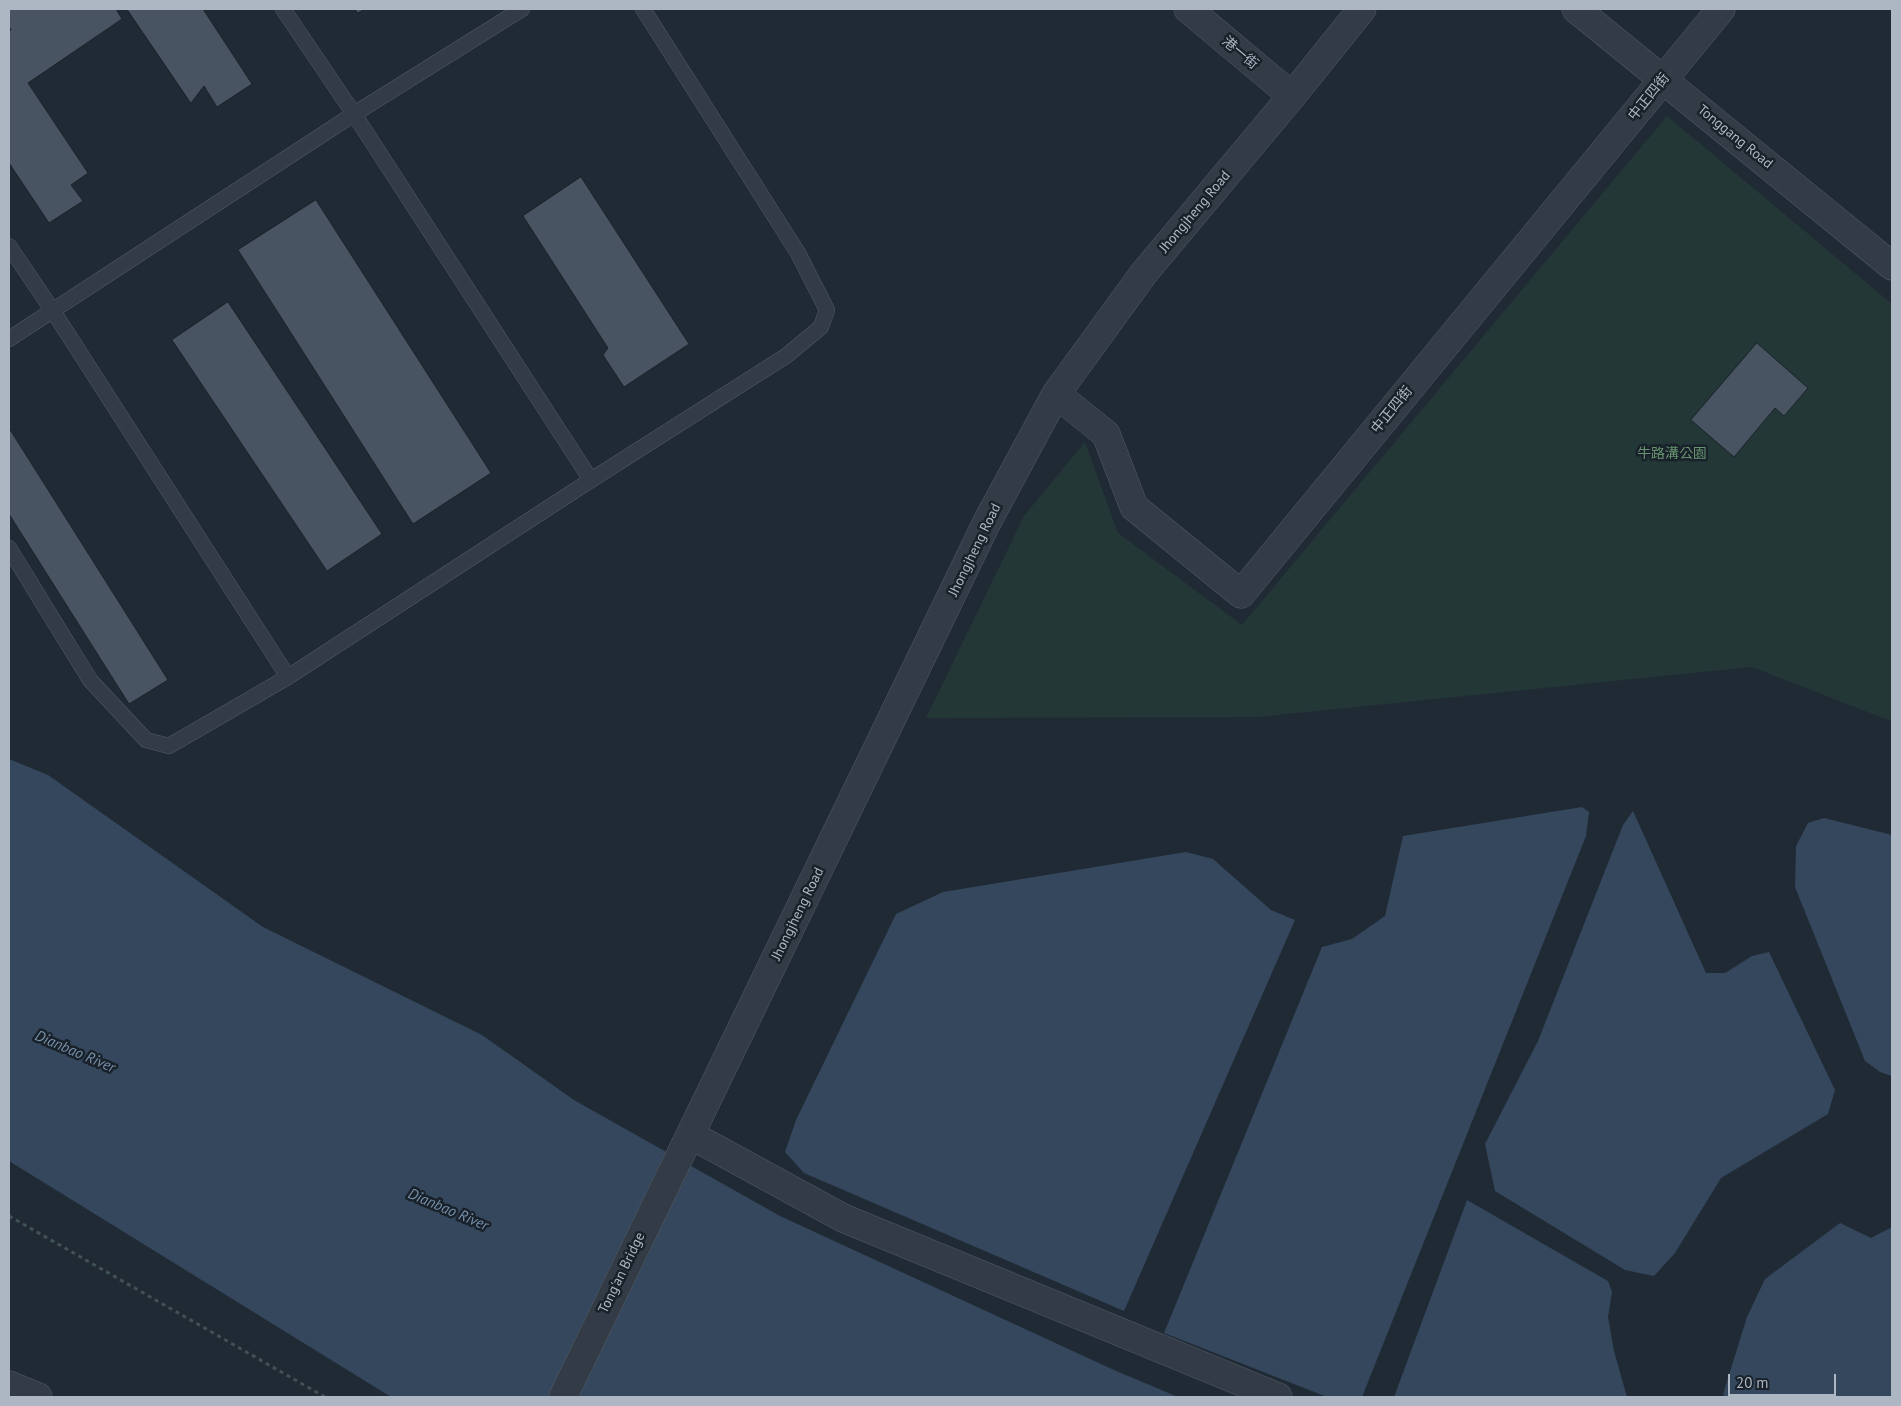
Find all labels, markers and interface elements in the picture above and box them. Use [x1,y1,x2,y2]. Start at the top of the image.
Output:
street label: 港一街 [1219,33,1261,73]
street label: 中正四街 [1625,70,1673,124]
street label: Tonggang Road [1694,102,1776,172]
street label: Jhongjheng Road [1156,168,1234,256]
street label: 中正四街 [1368,383,1416,437]
park label: 牛路溝公園 [1637,446,1707,462]
street label: Jhongjheng Road [945,501,1005,599]
street label: Jhongjheng Road [768,865,828,963]
water label: Dianbao River [32,1027,118,1077]
water label: Dianbao River [405,1185,491,1235]
street label: Tong'an Bridge [595,1230,649,1316]
scale bar [1731,1364,1838,1396]
text: 20 m [1736,1373,1769,1392]

